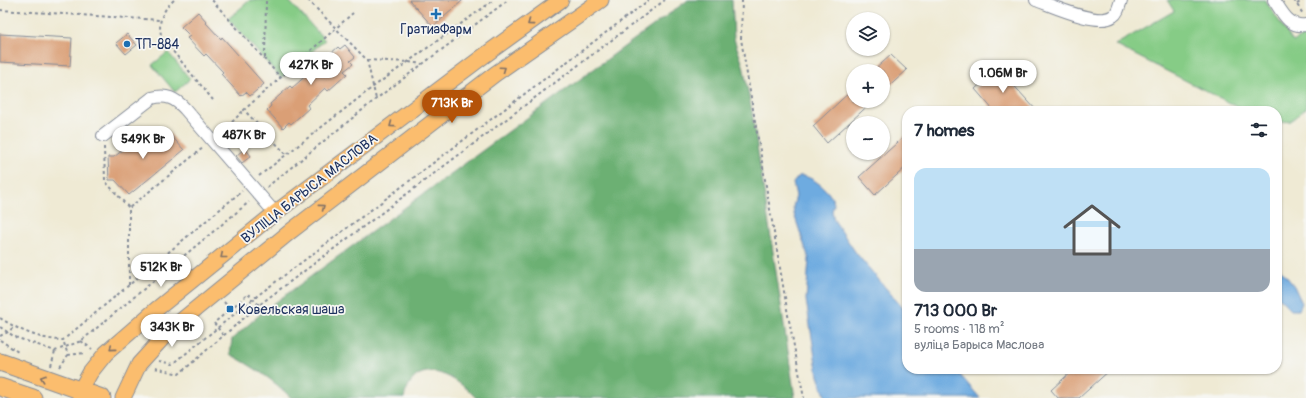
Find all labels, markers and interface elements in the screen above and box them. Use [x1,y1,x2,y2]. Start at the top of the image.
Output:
marker: ГратиаФарм [431,9,441,19]
map controls [846,12,890,160]
button: layers [846,12,890,56]
one-way arrow [527,18,534,25]
place label: ГратиаФарм [400,21,472,38]
place label: ТП-884 [135,36,179,53]
marker: ТП-884 [122,39,132,49]
pin: 427K Br [274,52,348,86]
text: 427K Br [289,57,333,73]
pin: 1.06M Br [962,60,1044,94]
button: + [846,64,890,108]
text: 1.06M Br [979,65,1027,81]
one-way arrow [499,66,506,74]
pin: 713K Br [415,90,489,124]
text: 713K Br [431,95,473,111]
button: − [846,116,890,160]
icon: filters [1248,119,1270,141]
text: 7 homes [914,120,974,141]
one-way arrow [389,121,396,128]
pin: 487K Br [207,122,281,156]
pin: 549K Br [106,126,180,160]
text: 487K Br [222,127,266,143]
street label: ВУЛІЦА БАРЫСА МАСЛОВА [238,130,381,247]
text: 549K Br [121,131,165,147]
icon: home [1056,194,1128,266]
one-way arrow [317,205,324,212]
one-way arrow [220,251,227,258]
pin: 512K Br [124,254,198,288]
text: 512K Br [140,259,182,275]
text: 713 000 Br [914,300,997,321]
place label: Ковельская шаша [238,301,344,318]
marker: Ковельская шаша [225,304,235,314]
pin: 343K Br [135,314,209,348]
text: 343K Br [150,319,194,335]
text: 5 rooms · 118 m² [914,321,1004,337]
text: вуліца Барыса Маслова [914,337,1044,353]
one-way arrow [109,343,117,350]
one-way arrow [40,375,47,383]

